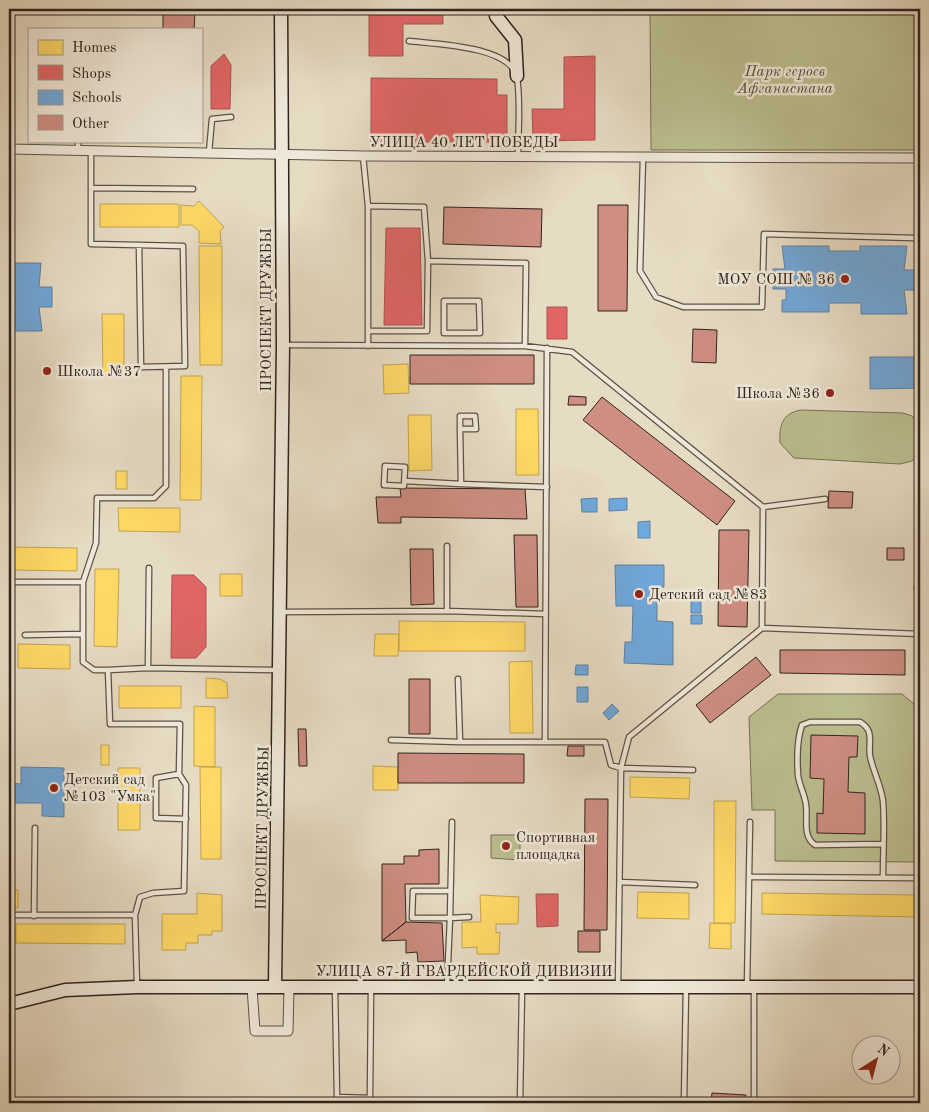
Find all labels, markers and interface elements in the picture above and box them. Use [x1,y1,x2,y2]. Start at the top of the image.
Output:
legend [28,28,202,142]
text: Homes [72,41,117,56]
park label: Парк героев Афганистана [736,65,833,97]
text: Shops [72,67,111,82]
text: Schools [72,91,121,106]
text: Other [72,117,109,132]
street label: УЛИЦА 40 ЛЕТ ПОБЕДЫ [370,136,559,151]
street label: ПРОСПЕКТ ДРУЖБЫ [260,228,275,392]
place label: МОУ СОШ № 36 [717,273,835,288]
marker: МОУ СОШ № 36 [839,273,851,285]
marker: Школа №37 [41,365,53,377]
place label: Школа №37 [57,365,141,380]
place label: Школа №36 [736,387,820,402]
marker: Школа №36 [824,387,836,399]
marker: Детский сад №83 [633,588,645,600]
place label: Детский сад №83 [649,588,767,603]
street label: ПРОСПЕКТ ДРУЖБЫ [255,746,272,910]
place label: Детский сад №103 "Умка" [64,773,156,805]
marker: Детский сад №103 "Умка" [48,782,60,794]
place label: Спортивная площадка [516,831,595,863]
marker: Спортивная площадка [500,840,512,852]
street label: УЛИЦА 87-Й ГВАРДЕЙСКОЙ ДИВИЗИИ [315,961,613,980]
north arrow [852,1034,902,1084]
text: N [875,1041,892,1059]

